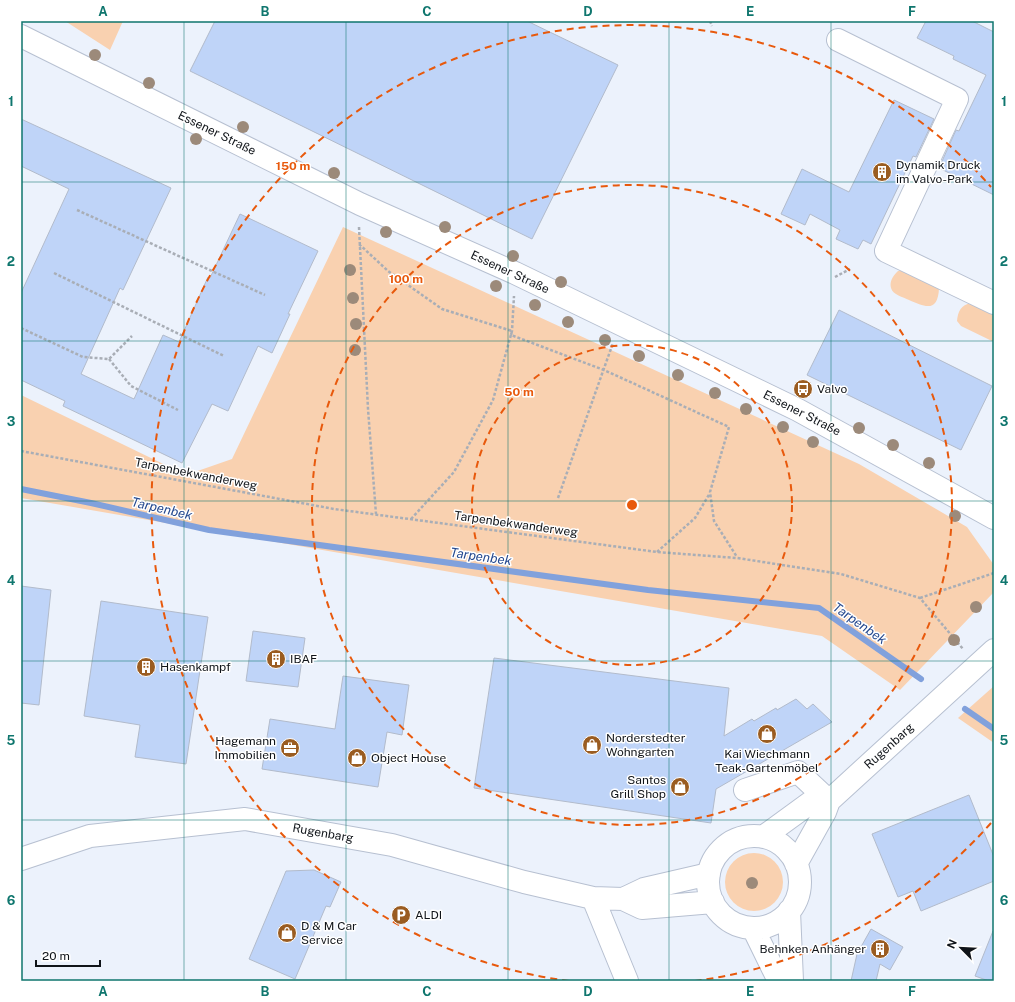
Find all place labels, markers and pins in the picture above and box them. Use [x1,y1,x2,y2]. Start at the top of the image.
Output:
place label: Dynamik Druck im Valvo-Park [896,158,981,186]
building icon: Dynamik Druck im Valvo-Park [871,161,893,183]
bus stop icon: Valvo [792,378,814,400]
place label: Valvo [817,382,848,396]
centre of rings [625,498,639,512]
building icon: IBAF [265,648,287,670]
place label: IBAF [290,652,317,666]
building icon: Hasenkampf [135,656,157,678]
place label: Hasenkampf [160,660,231,674]
shop icon: Kai Wiechmann Teak-Gartenmöbel [756,723,778,745]
place label: Norderstedter Wohngarten [606,731,686,759]
place label: Hagemann Immobilien [215,734,276,762]
shop icon: Norderstedter Wohngarten [581,734,603,756]
office icon: Hagemann Immobilien [279,737,301,759]
shop icon: Object House [346,747,368,769]
place label: Kai Wiechmann Teak-Gartenmöbel [715,747,819,775]
place label: Object House [371,751,447,765]
place label: Santos Grill Shop [611,773,666,801]
shop icon: Santos Grill Shop [669,776,691,798]
parking icon: ALDI [390,904,412,926]
place label: ALDI [415,908,442,922]
place label: D & M Car Service [301,919,357,947]
shop icon: D & M Car Service [276,922,298,944]
building icon: Behnken Anhänger [869,938,891,960]
place label: Behnken Anhänger [760,942,866,956]

